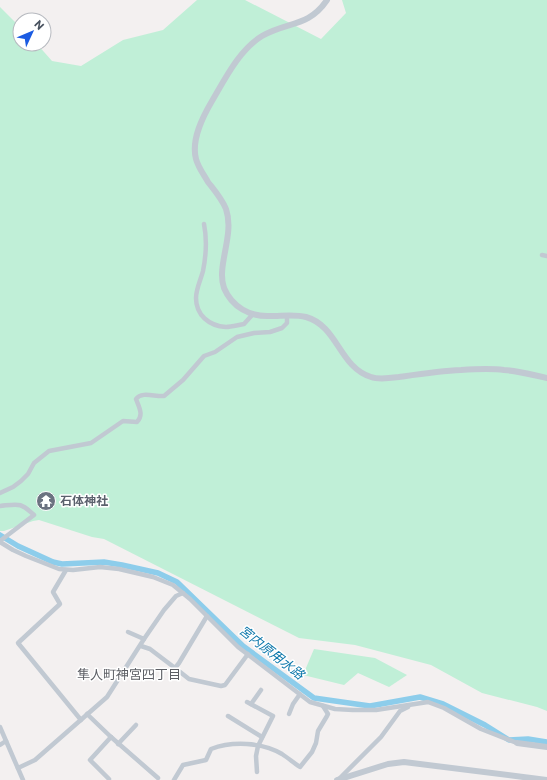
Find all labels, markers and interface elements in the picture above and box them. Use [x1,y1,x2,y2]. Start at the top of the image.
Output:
north arrow [12,12,52,52]
text: N [32,17,47,32]
temple icon: 石体神社 [35,490,57,512]
place label: 石体神社 [60,493,108,507]
water label: 宮内原用水路 [236,622,308,683]
district label: 隼人町神宮四丁目 [77,666,181,682]

